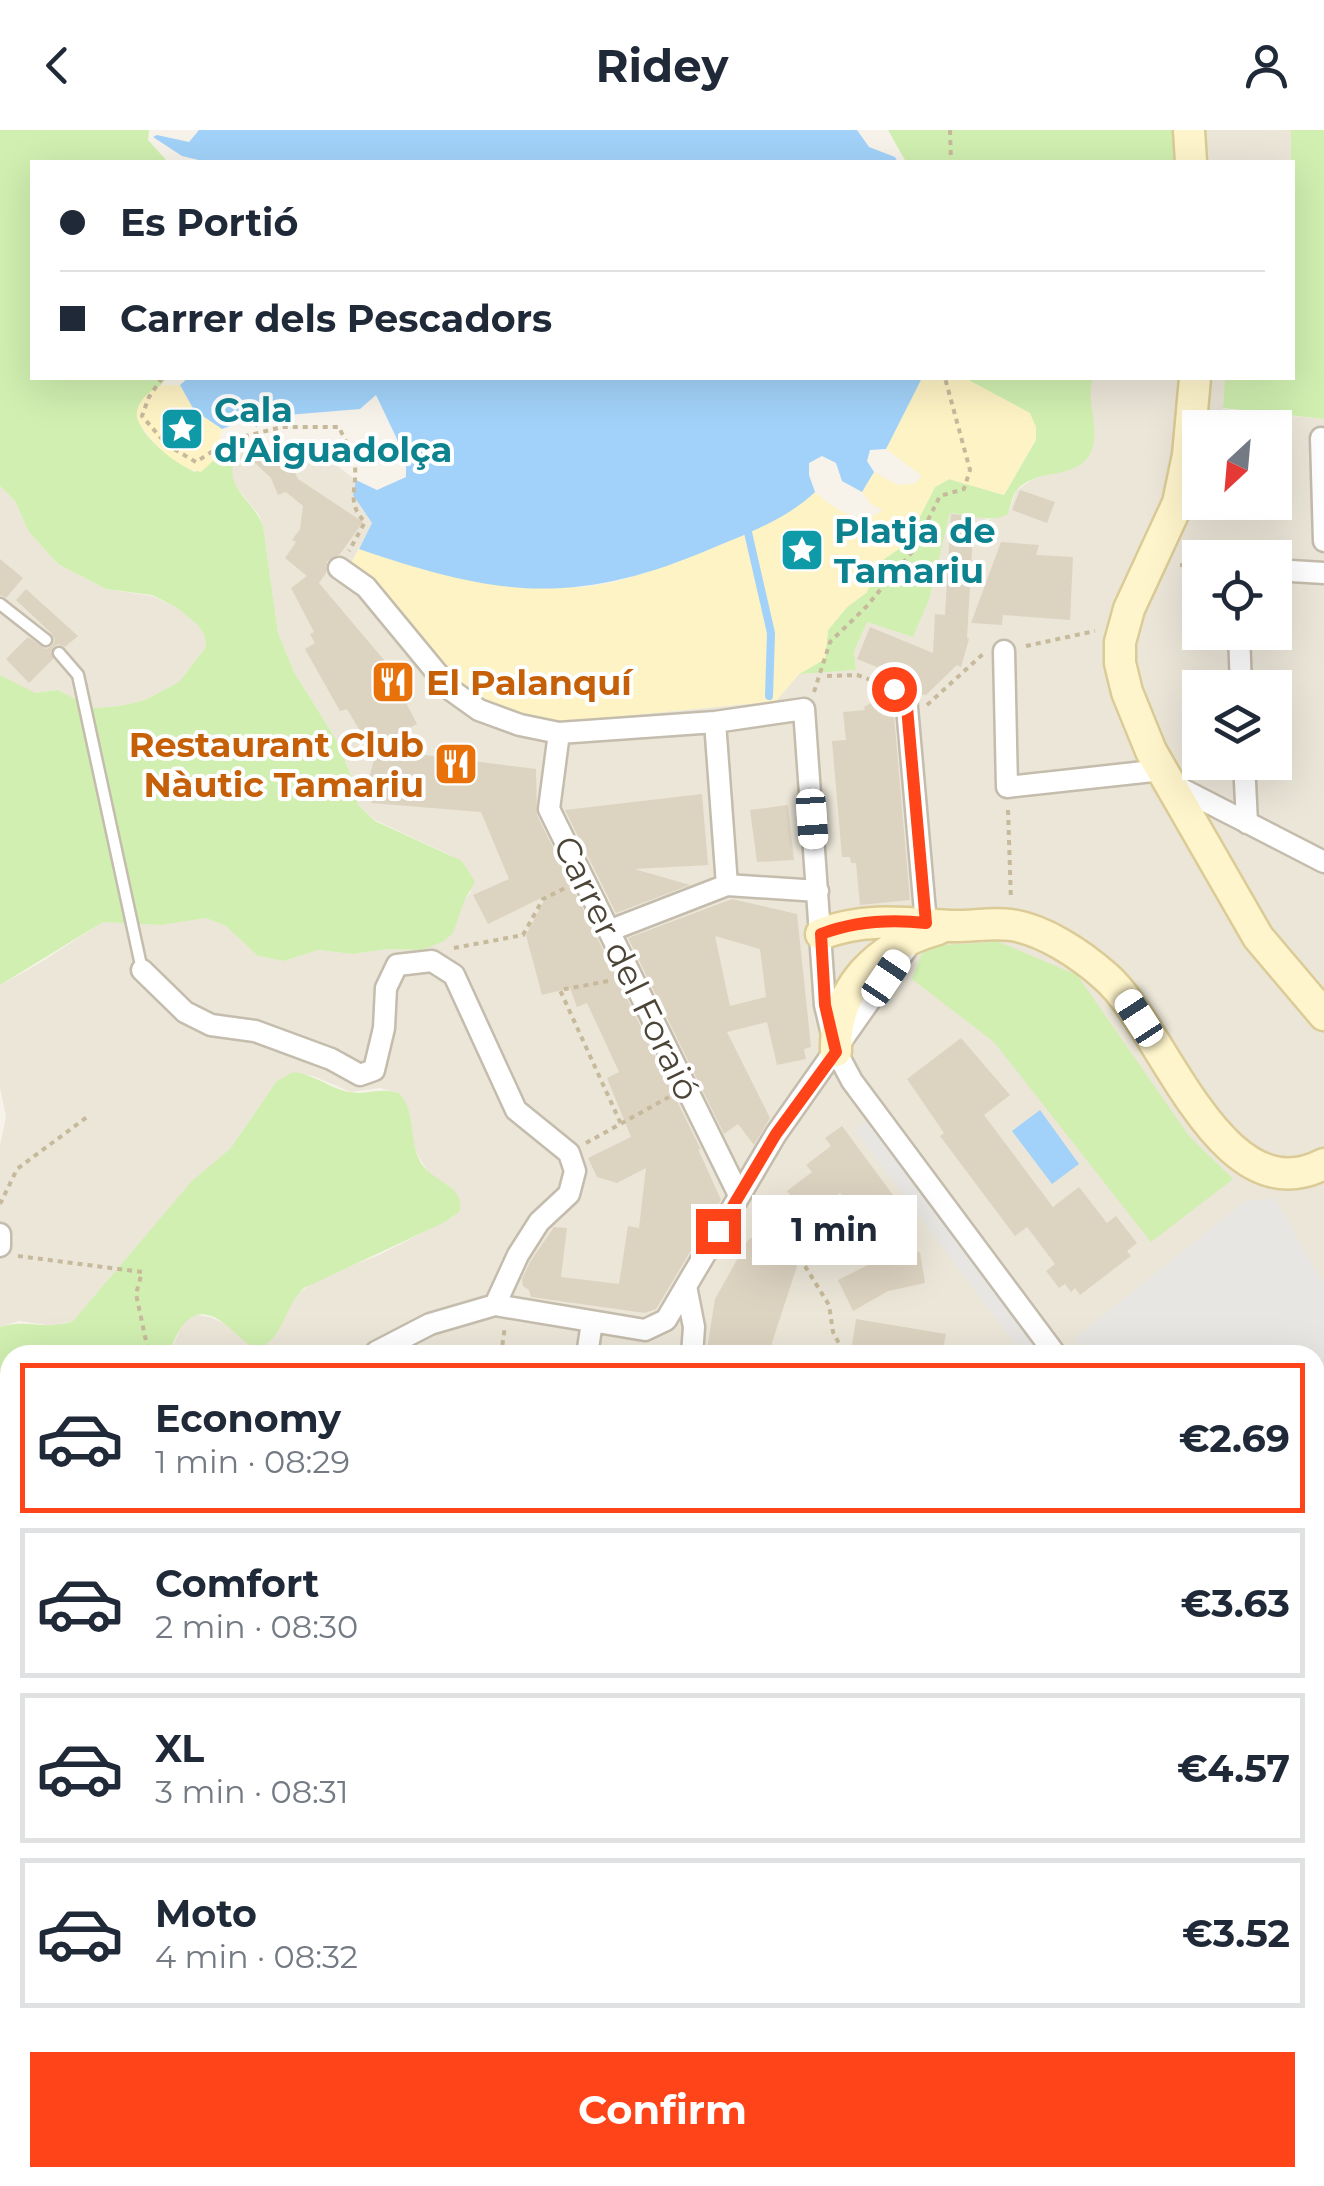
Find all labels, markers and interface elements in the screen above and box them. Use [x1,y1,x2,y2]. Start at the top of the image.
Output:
icon: back [30,38,85,93]
text: Ridey [595,38,729,93]
icon: person [1239,38,1294,93]
text: Es Portió [120,199,298,246]
text: Carrer dels Pescadors [120,295,552,342]
place label: Cala d'Aiguadolça [214,388,452,471]
place icon: Cala d'Aiguadolça [159,406,205,452]
north arrow [1182,410,1292,520]
map controls [1182,410,1292,780]
place label: Platja de Tamariu [834,509,996,592]
place icon: Platja de Tamariu [779,527,825,573]
button: locate [1182,540,1292,650]
restaurant icon: El Palanquí [370,659,416,705]
place label: El Palanquí [426,661,634,704]
route start [872,667,917,712]
button: layers [1182,670,1292,780]
place label: Restaurant Club Nàutic Tamariu [129,723,424,806]
restaurant icon: Restaurant Club Nàutic Tamariu [433,741,479,787]
car [795,788,829,850]
street label: Carrer del Foraió [544,829,710,1107]
car [857,945,915,1011]
car [1110,985,1168,1051]
callout: 1 min [753,1196,918,1266]
route end [696,1209,741,1254]
text: 1 min [791,1210,878,1249]
icon: car [35,1393,125,1483]
text: Economy [155,1395,341,1442]
text: €2.69 [1179,1415,1290,1462]
text: 1 min · 08:29 [155,1442,350,1481]
icon: car [35,1558,125,1648]
text: Comfort [155,1560,319,1607]
text: €3.63 [1181,1580,1290,1627]
text: 2 min · 08:30 [155,1607,358,1646]
icon: car [35,1723,125,1813]
text: XL [155,1725,204,1772]
text: €4.57 [1177,1745,1290,1792]
text: 3 min · 08:31 [155,1772,348,1811]
icon: car [35,1888,125,1978]
text: Moto [155,1890,257,1937]
text: €3.52 [1182,1910,1290,1957]
text: 4 min · 08:32 [155,1937,358,1976]
button: Confirm [30,2052,1295,2167]

